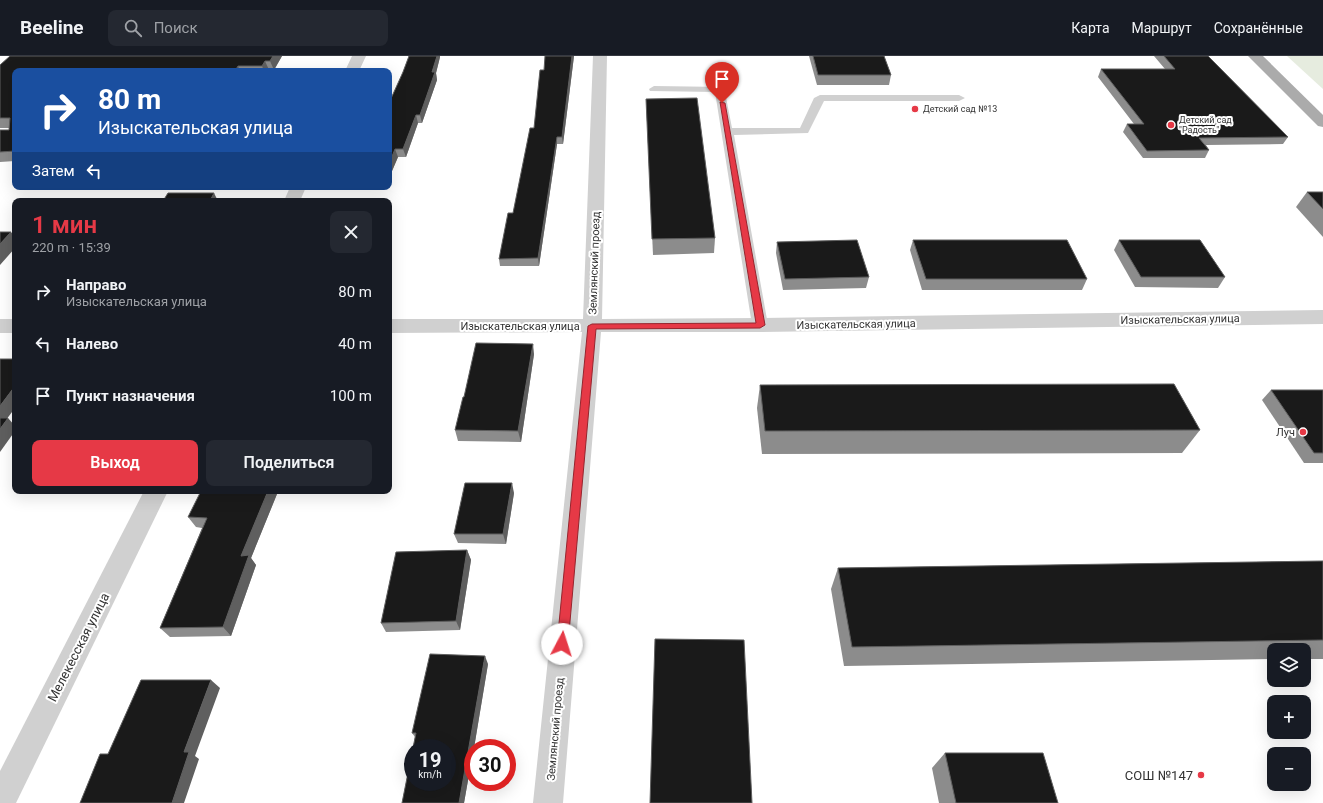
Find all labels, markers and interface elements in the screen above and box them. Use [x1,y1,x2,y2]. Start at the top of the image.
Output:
search box [108,10,388,46]
text: Beeline [20,16,84,39]
icon: search [122,17,144,39]
text: Поиск [154,19,198,37]
text: Карта [1071,20,1110,36]
text: Маршрут [1132,20,1192,36]
text: Сохранённые [1214,20,1303,36]
pin [705,62,739,103]
icon: arrive [711,68,733,90]
text: 80 m [98,83,161,116]
icon: right [32,84,84,136]
marker: Детский сад №13 [910,104,920,114]
place label: Детский сад №13 [923,104,997,114]
place label: Детский сад "Радость" [1179,115,1232,135]
text: Изыскательская улица [98,117,293,138]
marker: Детский сад "Радость" [1166,120,1176,130]
icon: left [83,160,105,182]
text: Затем [32,162,75,180]
text: 1 мин [32,211,97,239]
button: close [330,211,372,253]
street label: Землянский проезд [586,211,603,315]
text: 220 m · 15:39 [32,240,111,255]
text: Направо [66,276,127,294]
icon: right [32,281,54,303]
text: 80 m [338,283,372,301]
text: Изыскательская улица [66,294,207,309]
street label: Изыскательская улица [1120,312,1240,327]
street label: Изыскательская улица [796,317,916,332]
street label: Изыскательская улица [460,320,580,333]
icon: left [32,333,54,355]
text: Налево [66,335,118,353]
text: 40 m [338,335,372,353]
icon: arrive [32,385,54,407]
text: Пункт назначения [66,387,195,405]
text: 100 m [330,387,372,405]
place label: Луч [1276,426,1295,439]
marker: Луч [1298,427,1308,437]
button: Выход [32,440,198,486]
button: Поделиться [206,440,372,486]
street label: Мелекесская улица [44,590,112,704]
position arrow [541,623,583,665]
map controls [1267,643,1311,791]
button: layers [1267,643,1311,687]
street label: Землянский проезд [545,677,567,781]
button: + [1267,695,1311,739]
speed limit sign: 30 [464,739,516,791]
button: − [1267,747,1311,791]
text: 19 [419,748,441,772]
place label: СОШ №147 [1125,768,1193,783]
text: km/h [418,769,442,780]
marker: СОШ №147 [1196,770,1206,780]

